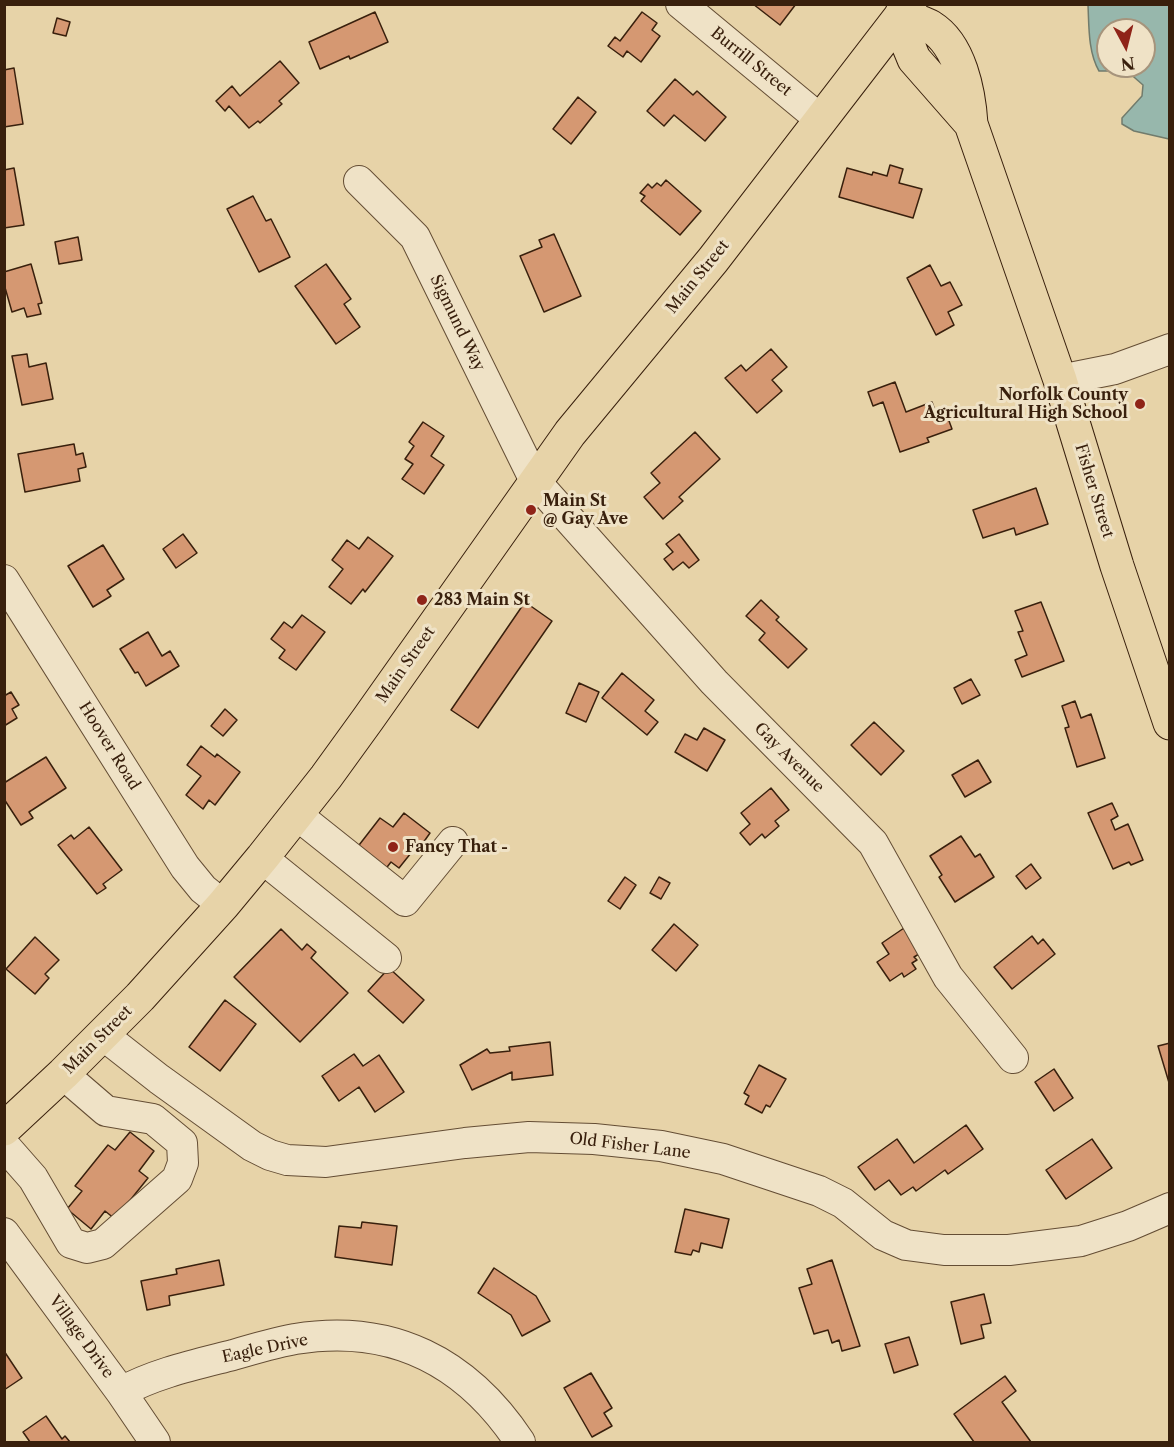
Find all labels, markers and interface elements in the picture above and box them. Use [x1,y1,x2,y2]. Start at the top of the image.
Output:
north arrow [1096,18,1156,78]
street label: Burrill Street [707,24,795,100]
text: N [1120,53,1136,75]
street label: Main Street [663,236,733,318]
street label: Sigmund Way [425,272,489,374]
place label: Norfolk County Agricultural High School [924,385,1128,423]
marker: Norfolk County Agricultural High School [1133,397,1147,411]
street label: Fisher Street [1071,442,1117,540]
place label: Main St @ Gay Ave [543,491,628,529]
marker: Main St @ Gay Ave [524,503,538,517]
place label: 283 Main St [434,590,530,610]
marker: 283 Main St [415,593,429,607]
street label: Main Street [373,623,439,707]
street label: Hoover Road [74,698,144,794]
street label: Gay Avenue [750,719,828,797]
place label: Fancy That - [405,837,508,857]
marker: Fancy That - [386,840,400,854]
street label: Main Street [60,1002,136,1078]
street label: Old Fisher Lane [568,1129,692,1163]
street label: Village Drive [45,1292,117,1382]
street label: Eagle Drive [220,1331,310,1367]

